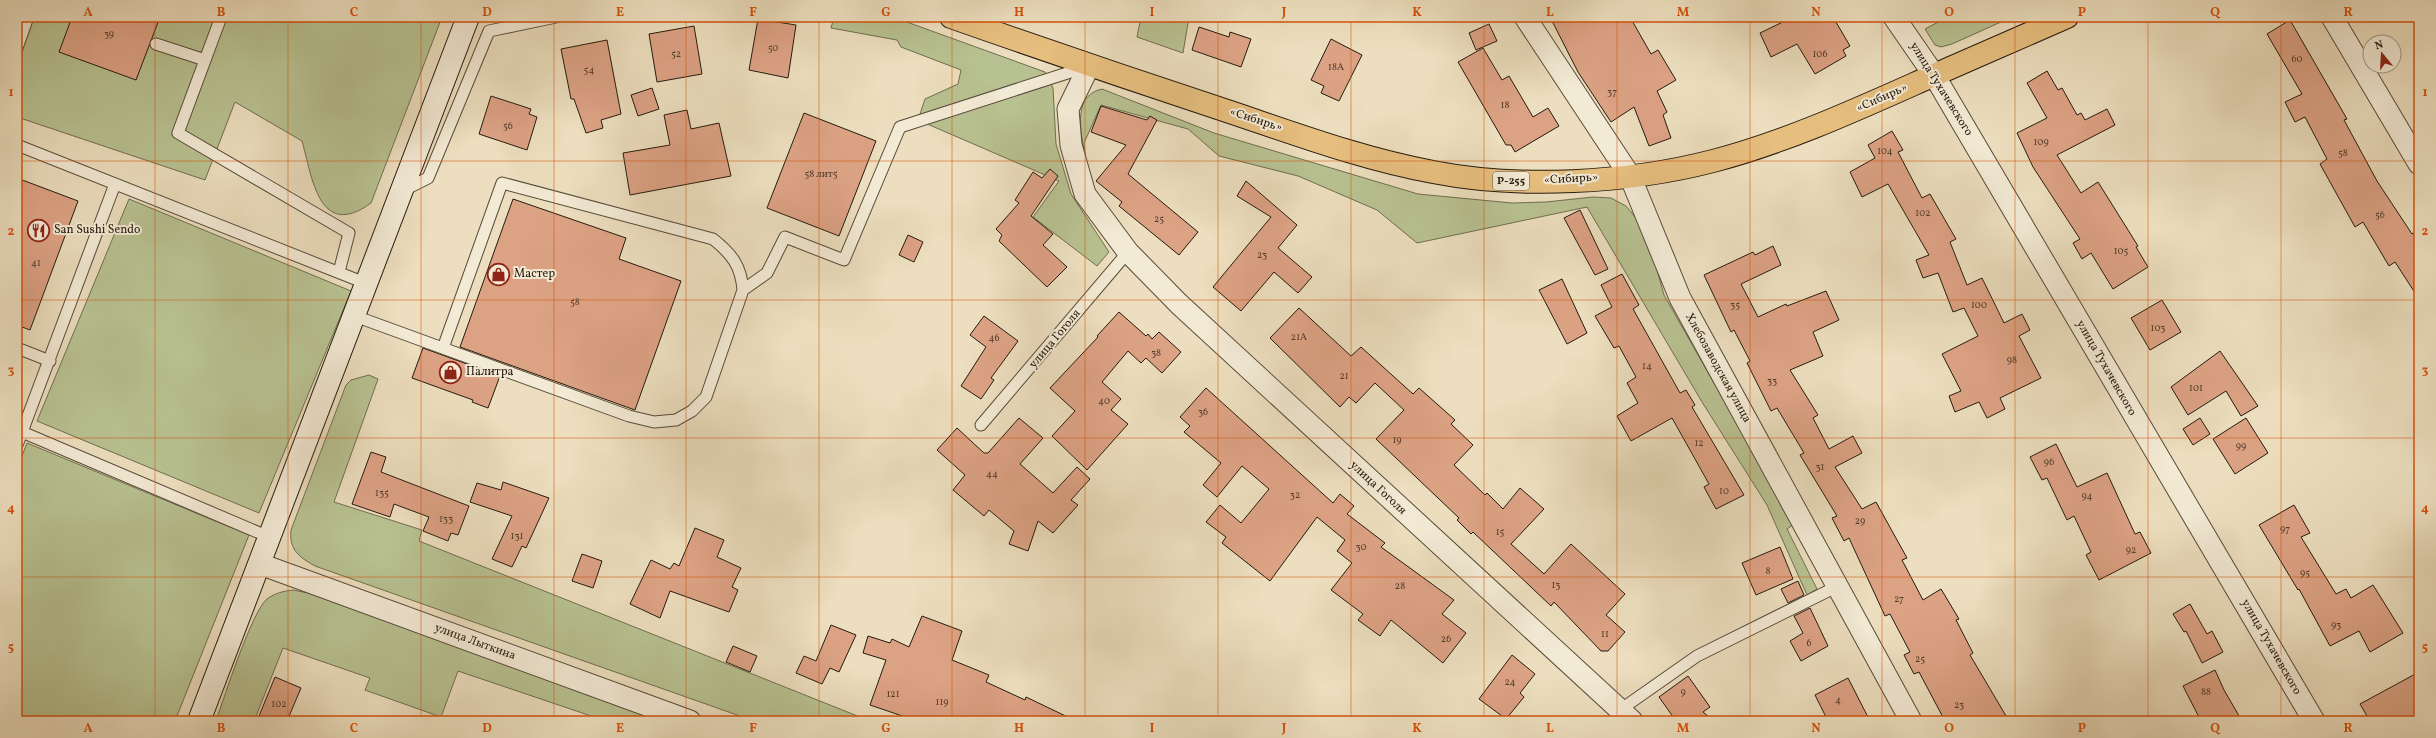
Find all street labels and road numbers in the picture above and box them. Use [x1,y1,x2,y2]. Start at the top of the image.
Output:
street label: улица Тухачевского [1906,39,1976,139]
street label: «Сибирь» [1854,80,1910,116]
street label: «Сибирь» [1228,104,1284,136]
street label: «Сибирь» [1544,170,1598,188]
road number: Р-255 [1493,172,1529,190]
street label: улица Гоголя [1026,306,1084,372]
street label: Хлебозаводская улица [1681,310,1755,426]
street label: улица Тухачевского [2072,317,2140,419]
street label: улица Гоголя [1346,457,1410,519]
street label: улица Тухачевского [2237,596,2305,698]
street label: улица Лыткина [432,620,518,664]

